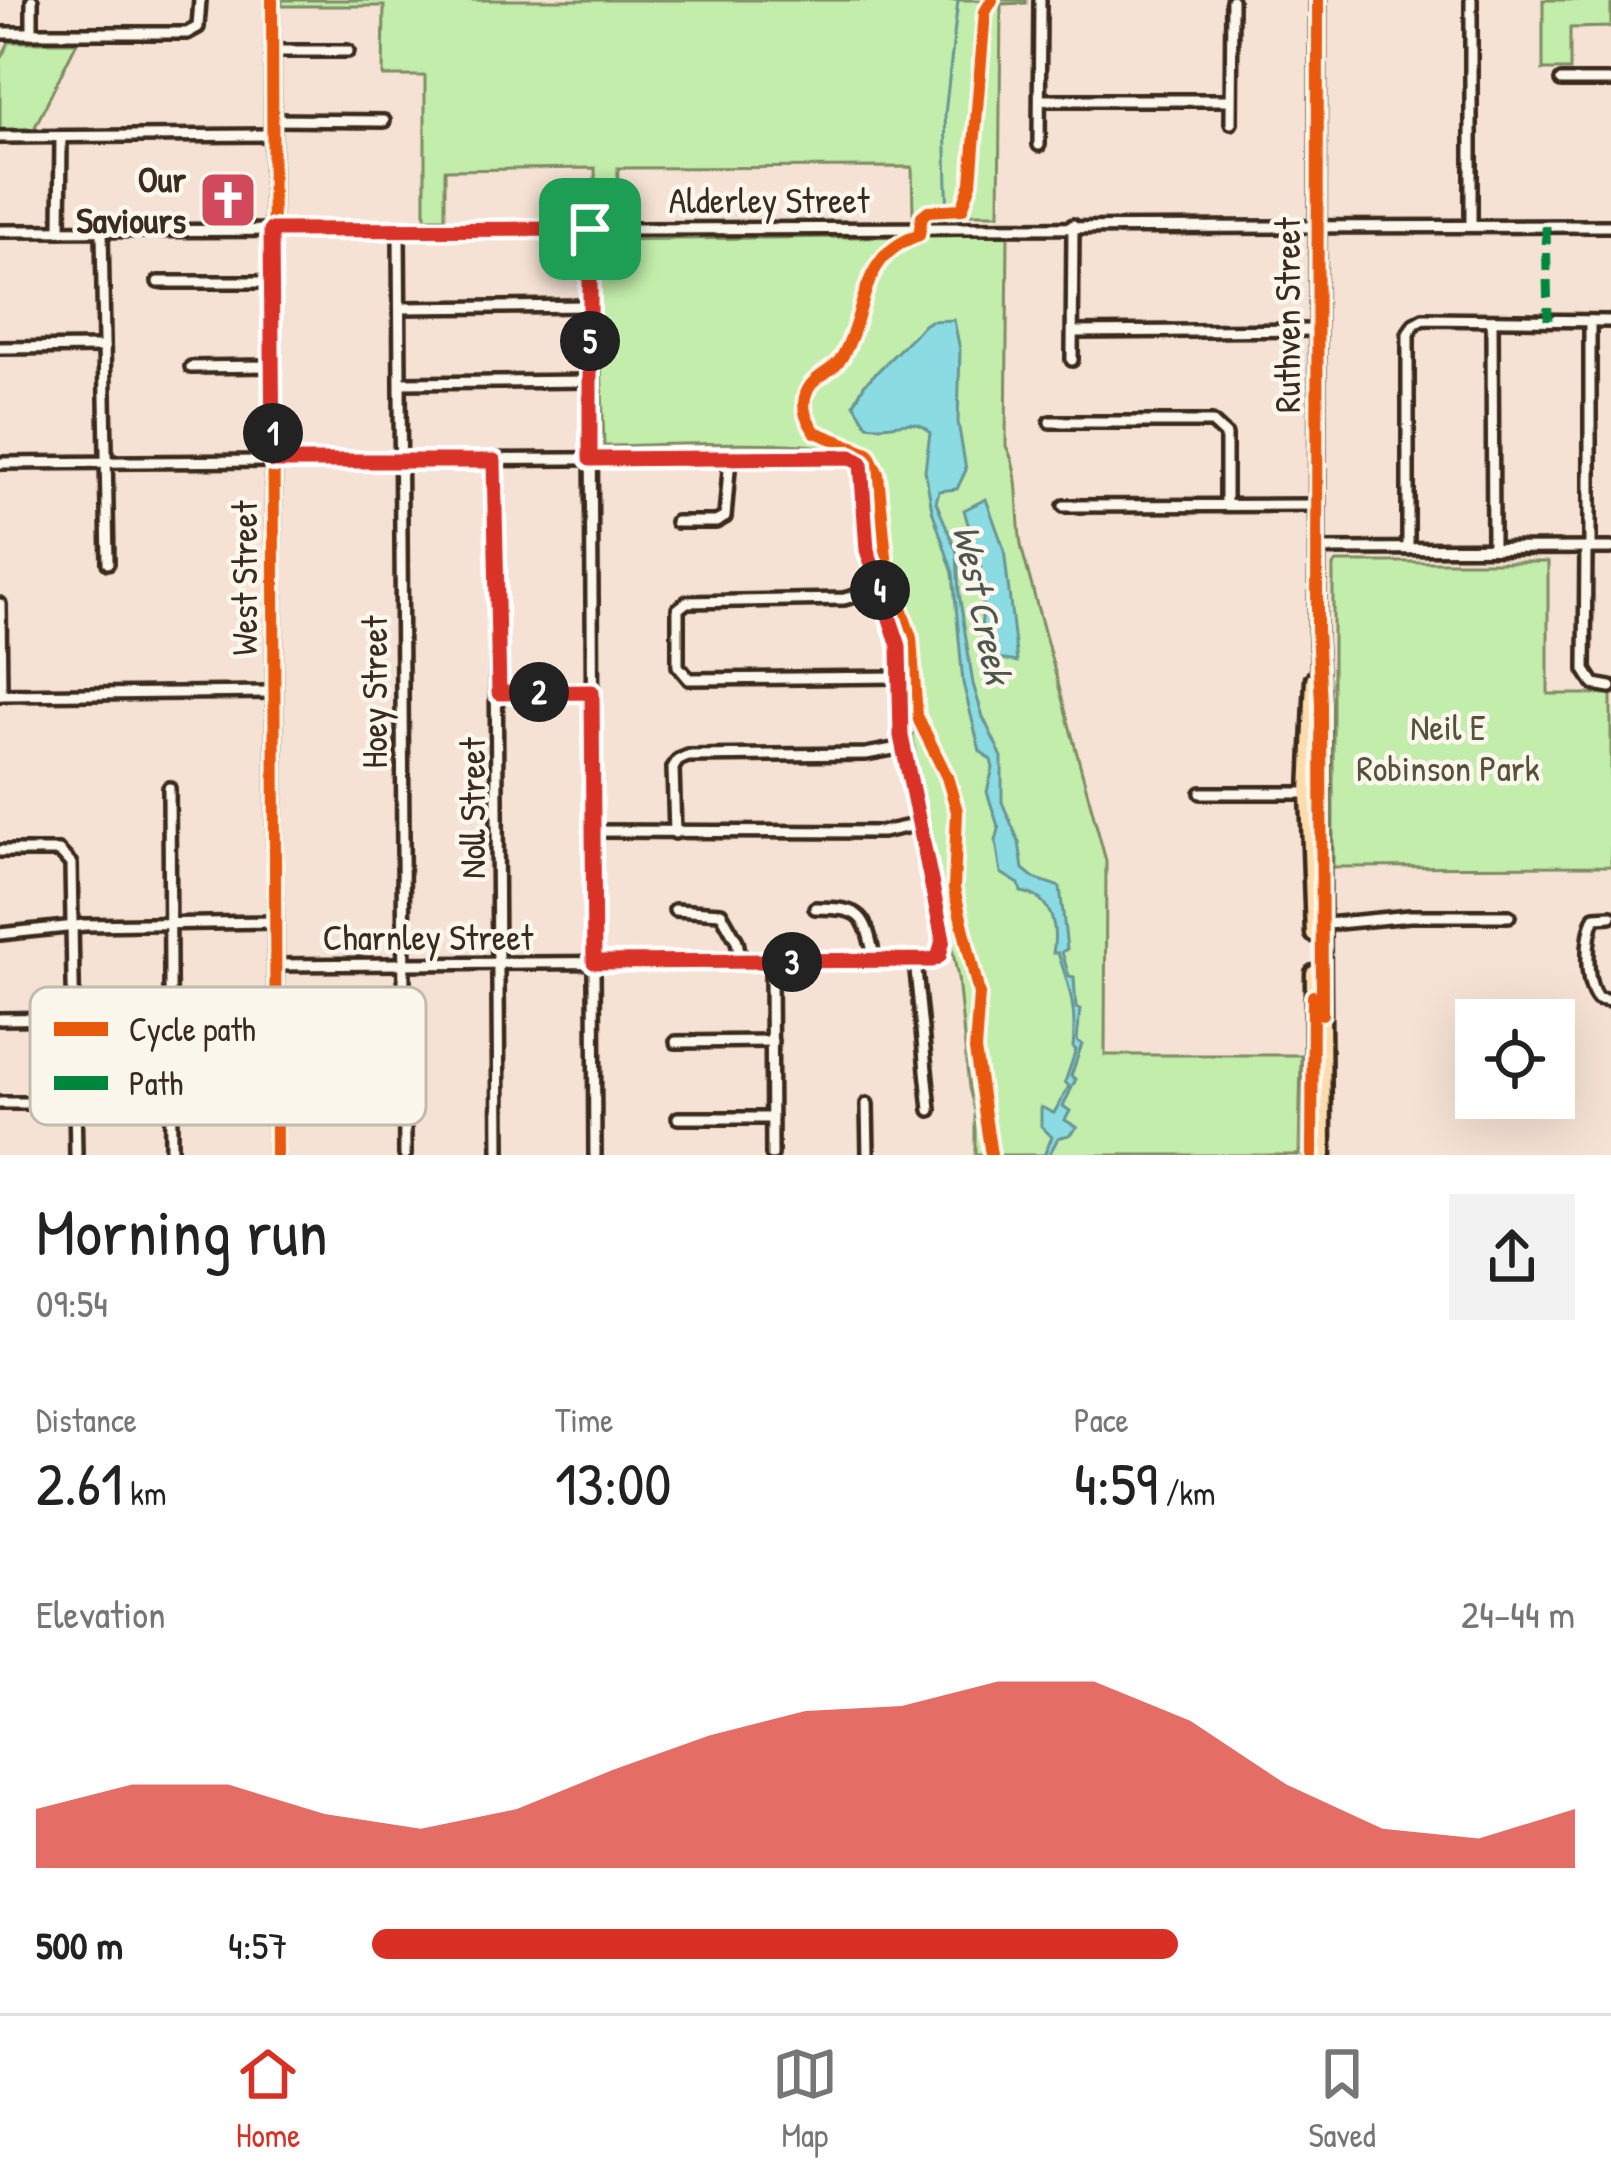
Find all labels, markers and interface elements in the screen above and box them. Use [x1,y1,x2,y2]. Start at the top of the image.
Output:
place label: Our Saviours [76,154,186,244]
church icon: Our Saviours [197,169,259,231]
street label: Alderley Street [669,175,870,224]
pin [539,178,641,280]
icon: arrive [557,196,623,262]
street label: Ruthven Street [1262,217,1311,413]
pin: 5 [560,311,620,371]
text: 5 [583,319,597,363]
pin: 1 [243,403,303,463]
text: 1 [267,411,279,455]
street label: West Street [219,500,268,655]
water label: West Creek [941,520,1027,692]
pin: 4 [850,560,910,620]
text: 4 [874,568,886,612]
street label: Hoey Street [349,615,398,769]
pin: 2 [509,662,569,722]
text: 2 [531,670,547,714]
park label: Neil E Robinson Park [1356,702,1540,792]
street label: Noll Street [447,737,496,879]
street label: Charnley Street [323,912,534,961]
pin: 3 [762,932,822,992]
text: 3 [785,940,799,984]
legend [30,987,426,1125]
map controls [1455,999,1575,1119]
button: locate [1455,999,1575,1119]
text: Cycle path [129,1007,256,1052]
text: Path [129,1061,183,1105]
text: Morning run [36,1186,328,1276]
button: share [1449,1194,1575,1320]
text: 09:54 [36,1276,108,1329]
text: Distance [36,1398,137,1442]
text: Time [555,1398,613,1442]
text: Pace [1074,1398,1129,1442]
text: 2.61 [36,1442,123,1524]
text: 13:00 [555,1442,671,1524]
text: 4:59 [1074,1442,1158,1524]
text: km [123,1471,166,1515]
text: /km [1158,1471,1216,1515]
text: Elevation [36,1587,166,1640]
text: 24–44 m [1461,1587,1575,1640]
text: 500 m [36,1918,123,1971]
text: 4:57 [228,1918,287,1971]
tab: Home [235,2041,301,2157]
tab: Map [772,2041,838,2157]
tab: Saved [1308,2041,1376,2157]

